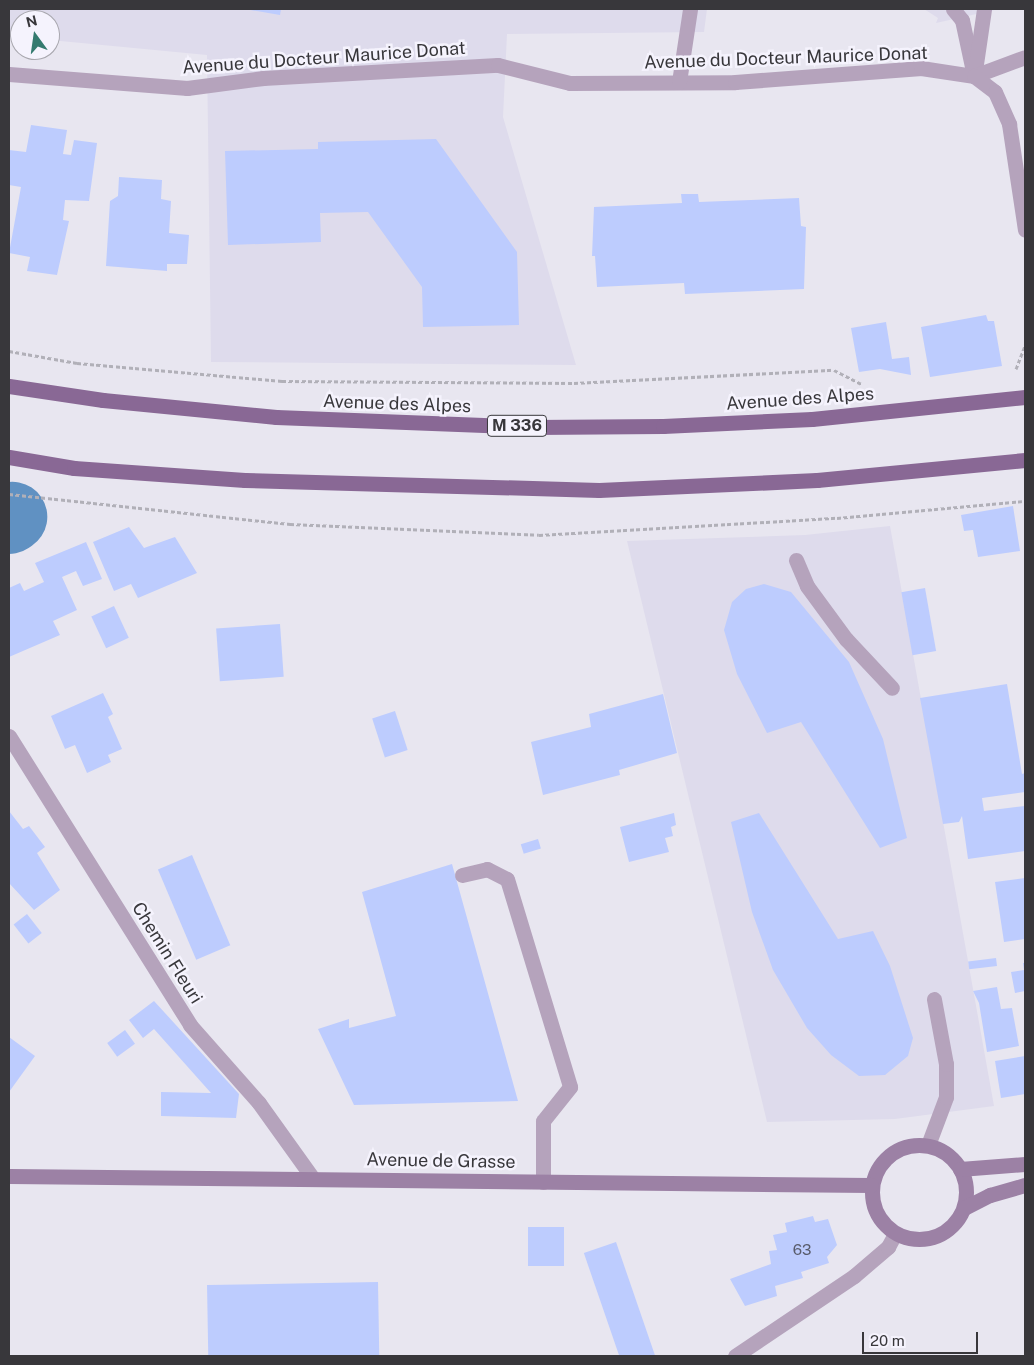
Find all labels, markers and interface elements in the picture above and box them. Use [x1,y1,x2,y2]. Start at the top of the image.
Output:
north arrow [10,10,60,60]
text: N [24,12,39,31]
street label: Avenue du Docteur Maurice Donat [181,37,467,79]
street label: Avenue du Docteur Maurice Donat [643,42,929,74]
street label: Avenue des Alpes [725,383,875,415]
street label: Avenue des Alpes [322,391,472,417]
road number: M 336 [486,412,548,440]
street label: Chemin Fleuri [127,898,207,1008]
street label: Avenue de Grasse [366,1149,516,1173]
house number: 63 [793,1241,811,1259]
scale bar [864,1322,980,1354]
text: 20 m [870,1332,905,1349]

